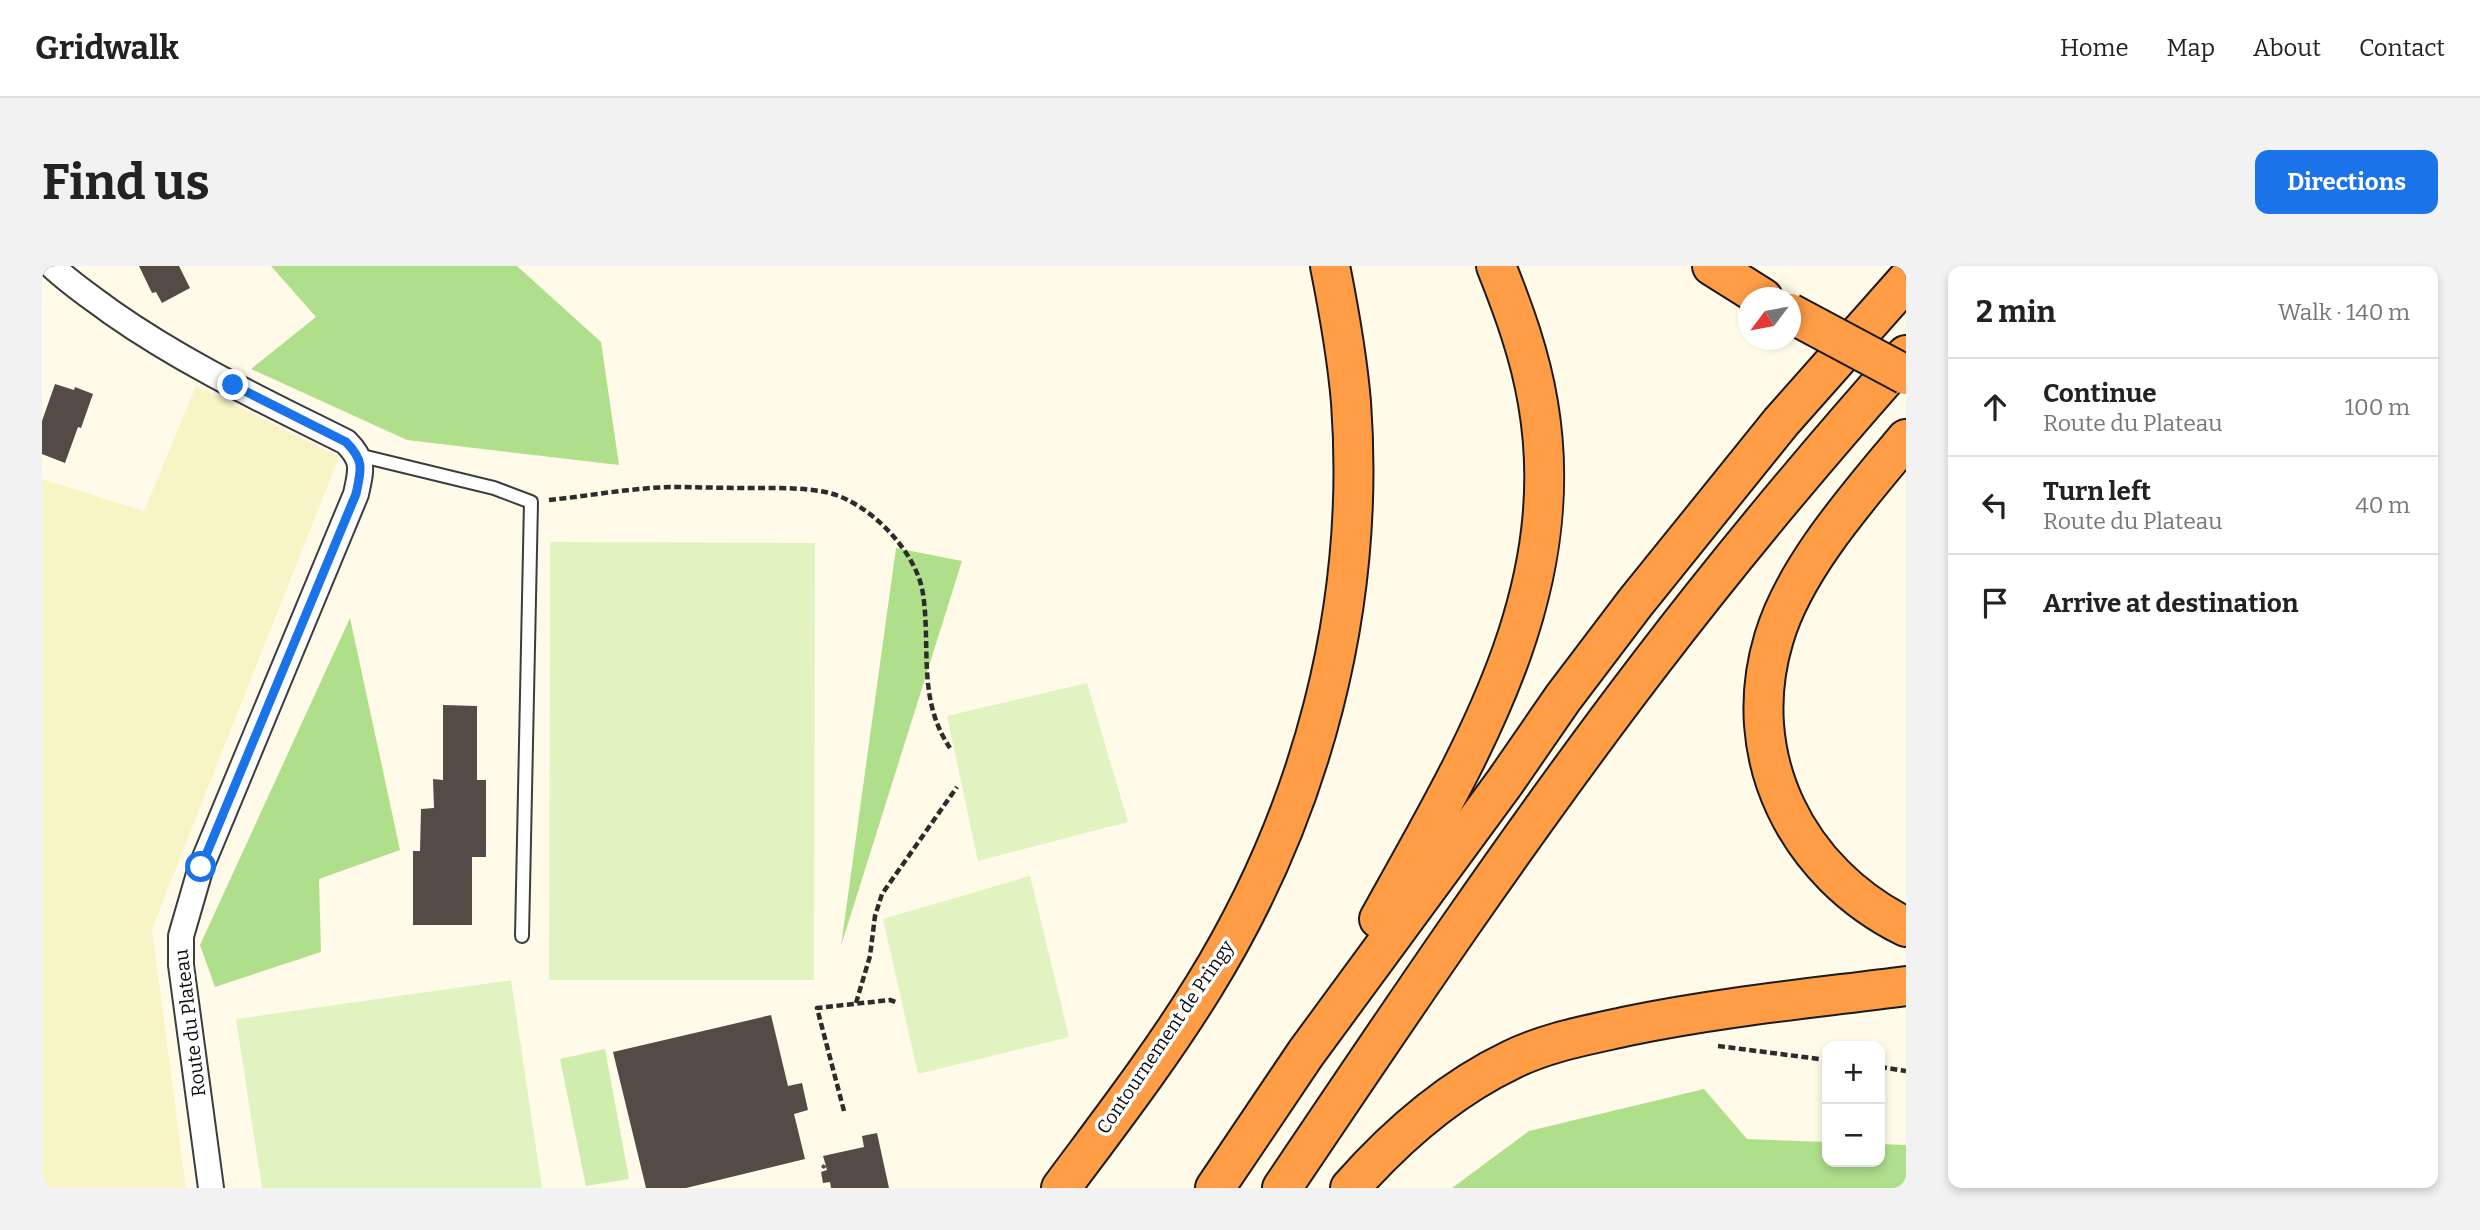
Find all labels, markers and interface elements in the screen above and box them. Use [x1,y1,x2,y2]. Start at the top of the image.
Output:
text: Gridwalk [35,28,179,68]
text: Home [2060,34,2129,62]
text: Map [2167,34,2215,62]
text: About [2253,34,2321,62]
text: Contact [2359,34,2445,62]
button: Directions [2255,150,2438,214]
text: Find us [42,153,210,212]
north arrow [1738,287,1801,350]
text: 2 min [1976,294,2056,330]
text: Walk · 140 m [2278,298,2410,326]
route end [217,369,248,400]
text: Continue [2043,378,2157,409]
icon: ahead [1976,388,2014,426]
text: 100 m [2345,393,2410,421]
text: Route du Plateau [2043,409,2223,437]
text: Turn left [2043,476,2151,507]
icon: left [1976,486,2014,524]
text: 40 m [2355,491,2410,519]
text: Route du Plateau [2043,507,2223,535]
icon: arrive [1976,584,2014,622]
text: Arrive at destination [2043,588,2298,619]
route start [185,851,216,882]
street label: Contournement de Pringy [1092,935,1239,1138]
street label: Route du Plateau [170,948,210,1098]
map controls [1822,1041,1885,1167]
button: + [1822,1041,1885,1104]
button: − [1822,1104,1885,1167]

